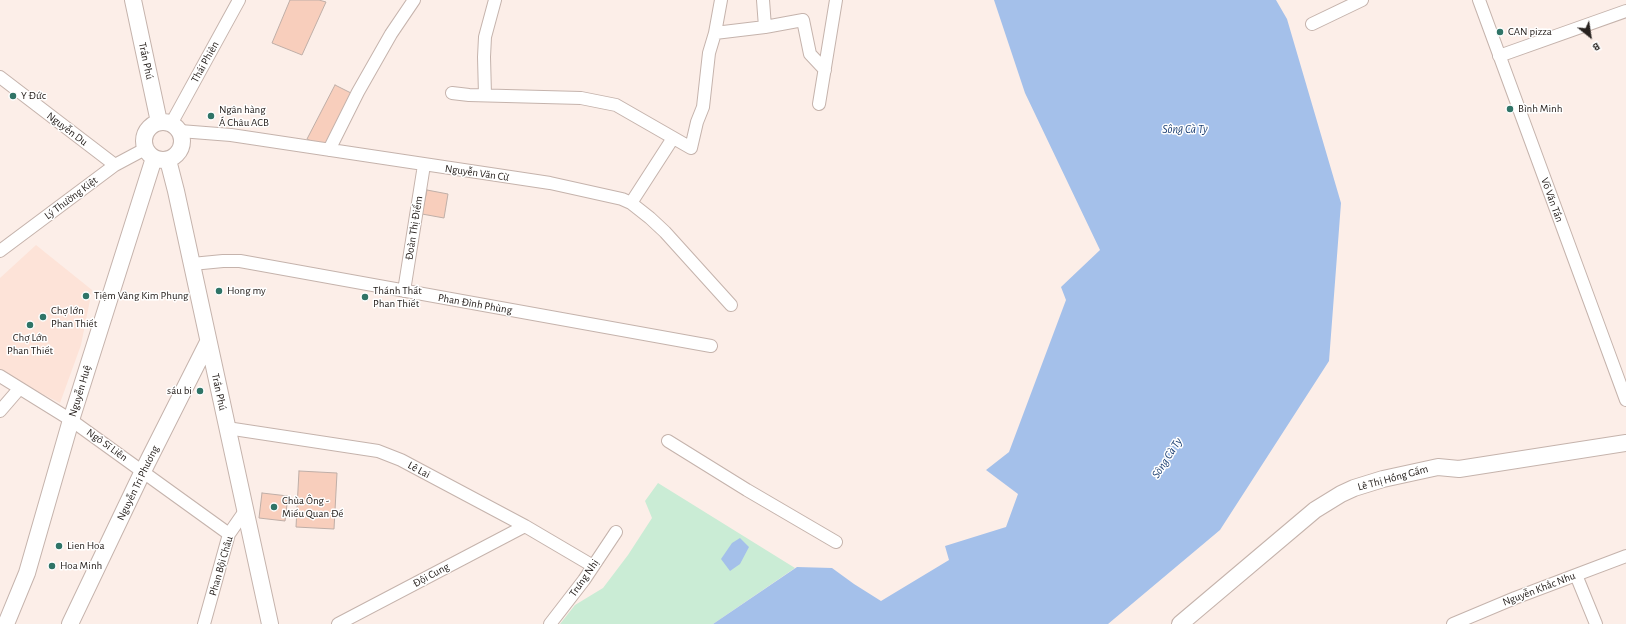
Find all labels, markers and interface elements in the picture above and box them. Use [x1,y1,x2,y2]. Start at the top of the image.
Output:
north arrow [1570,16,1610,56]
place label: CAN pizza [1508,25,1552,39]
marker: CAN pizza [1495,27,1505,37]
street label: Thái Phiên [188,39,222,85]
text: B [1591,40,1602,53]
street label: Trần Phú [136,41,156,81]
place label: Y Đức [21,89,46,103]
marker: Y Đức [8,91,18,101]
place label: Bình Minh [1518,102,1563,116]
place label: Ngân hàng Á Châu ACB [219,103,269,129]
marker: Bình Minh [1505,104,1515,114]
street label: Nguyễn Du [44,109,90,149]
marker: Ngân hàng Á Châu ACB [206,111,216,121]
water label: Sông Cà Ty [1162,122,1208,136]
street label: Nguyễn Văn Cừ [444,162,510,184]
street label: Lý Thường Kiệt [42,174,100,222]
street label: Võ Văn Tần [1538,176,1566,224]
street label: Đoàn Thị Điểm [402,195,426,261]
place label: Hong my [227,284,266,298]
place label: Thánh Thất Phan Thiết [373,284,422,310]
marker: Hong my [214,286,224,296]
place label: Tiệm Vàng Kim Phụng [94,289,188,303]
marker: Tiệm Vàng Kim Phụng [81,291,91,301]
street label: Phan Đình Phùng [437,291,513,317]
marker: Thánh Thất Phan Thiết [360,292,370,302]
place label: Chợ lớn Phan Thiết [51,304,97,330]
marker: Chợ lớn Phan Thiết [38,312,48,322]
marker: Chợ Lớn Phan Thiết [25,320,35,330]
place label: Chợ Lớn Phan Thiết [7,331,53,357]
street label: Nguyễn Huệ [66,364,94,418]
street label: Trần Phú [209,372,229,412]
place label: sáu bi [167,384,192,398]
marker: sáu bi [195,386,205,396]
street label: Ngô Sĩ Liên [84,426,130,464]
water label: Sông Cà Ty [1149,435,1185,481]
street label: Nguyễn Tri Phương [114,443,162,523]
street label: Lê Lai [405,459,433,481]
street label: Lê Thị Hồng Gấm [1356,462,1430,494]
place label: Chùa Ông - Miếu Quan Đế [282,494,343,520]
marker: Chùa Ông - Miếu Quan Đế [269,502,279,512]
street label: Phan Bội Châu [206,535,236,597]
place label: Lien Hoa [67,539,105,553]
marker: Lien Hoa [54,541,64,551]
street label: Trưng Nhị [566,557,602,599]
place label: Hoa Minh [60,559,102,573]
street label: Đội Cung [411,560,451,590]
marker: Hoa Minh [47,561,57,571]
street label: Nguyễn Khắc Nhu [1501,569,1577,609]

